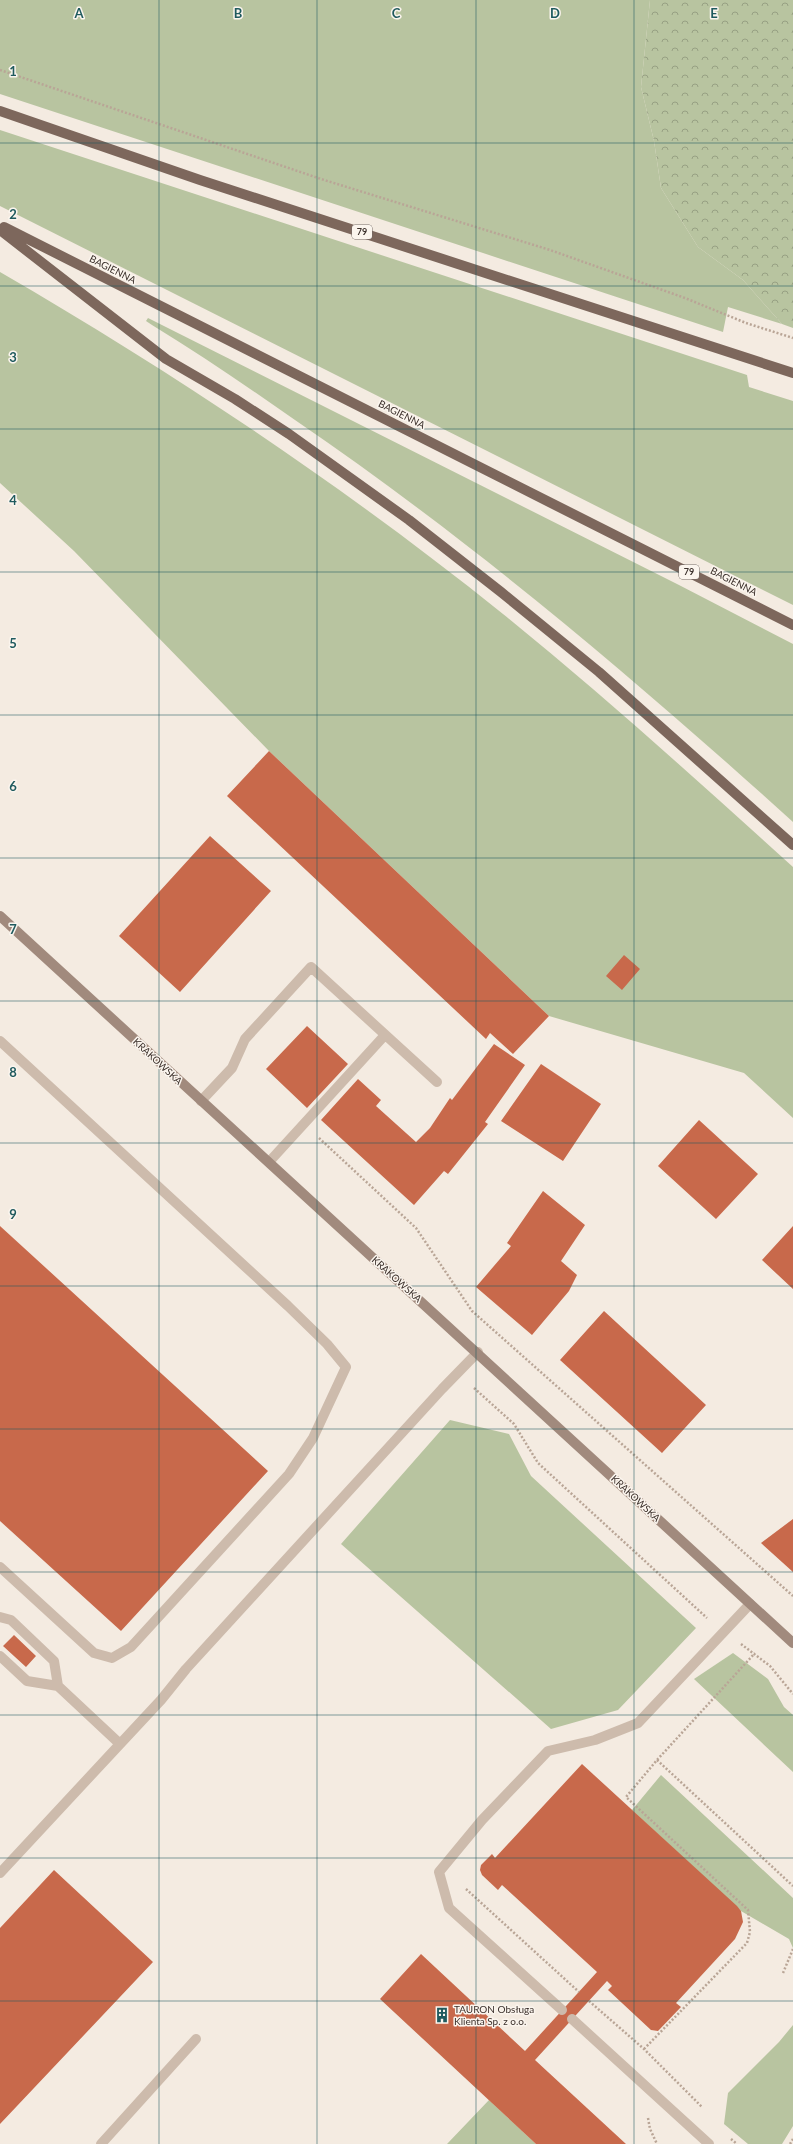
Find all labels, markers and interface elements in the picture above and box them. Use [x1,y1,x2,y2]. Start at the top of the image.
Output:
text: A [73,5,84,21]
text: B [234,5,243,21]
text: C [392,5,401,21]
text: D [550,5,560,21]
text: E [710,5,718,21]
text: 1 [9,63,17,79]
text: 2 [9,206,17,222]
road number: 79 [352,225,372,239]
street label: BAGIENNA [88,252,139,286]
text: 3 [9,349,17,365]
street label: BAGIENNA [377,397,428,431]
text: 4 [9,492,17,508]
street label: BAGIENNA [709,564,760,598]
road number: 79 [679,565,699,579]
text: 5 [9,635,17,651]
text: 6 [9,778,17,794]
text: 7 [9,921,17,937]
street label: KRAKOWSKA [131,1035,185,1087]
text: 8 [9,1064,17,1080]
text: 9 [9,1206,17,1222]
street label: KRAKOWSKA [370,1254,425,1305]
street label: KRAKOWSKA [609,1472,663,1524]
place label: TAURON Obsługa Klienta Sp. z o.o. [454,2003,534,2027]
building icon: TAURON Obsługa Klienta Sp. z o.o. [433,2006,451,2024]

